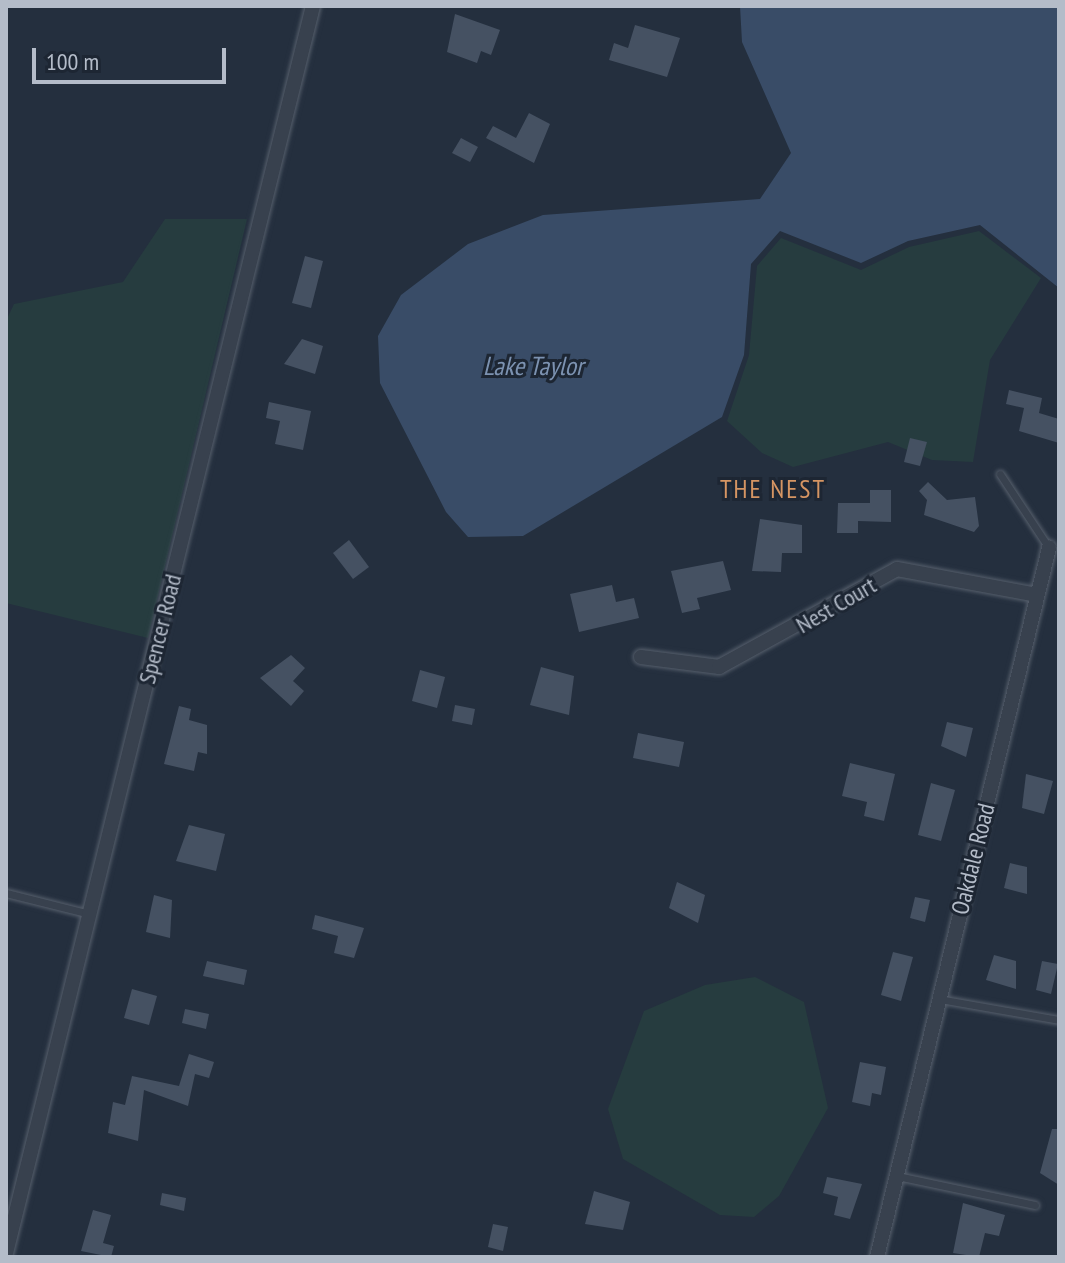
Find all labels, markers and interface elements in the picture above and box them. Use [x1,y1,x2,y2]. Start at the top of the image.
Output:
scale bar [36,32,230,82]
text: 100 m [46,46,99,77]
water label: Lake Taylor [483,350,583,382]
district label: THE NEST [720,473,826,505]
street label: Spencer Road [133,571,187,687]
street label: Nest Court [791,571,881,639]
street label: Oakdale Road [945,800,1001,918]

